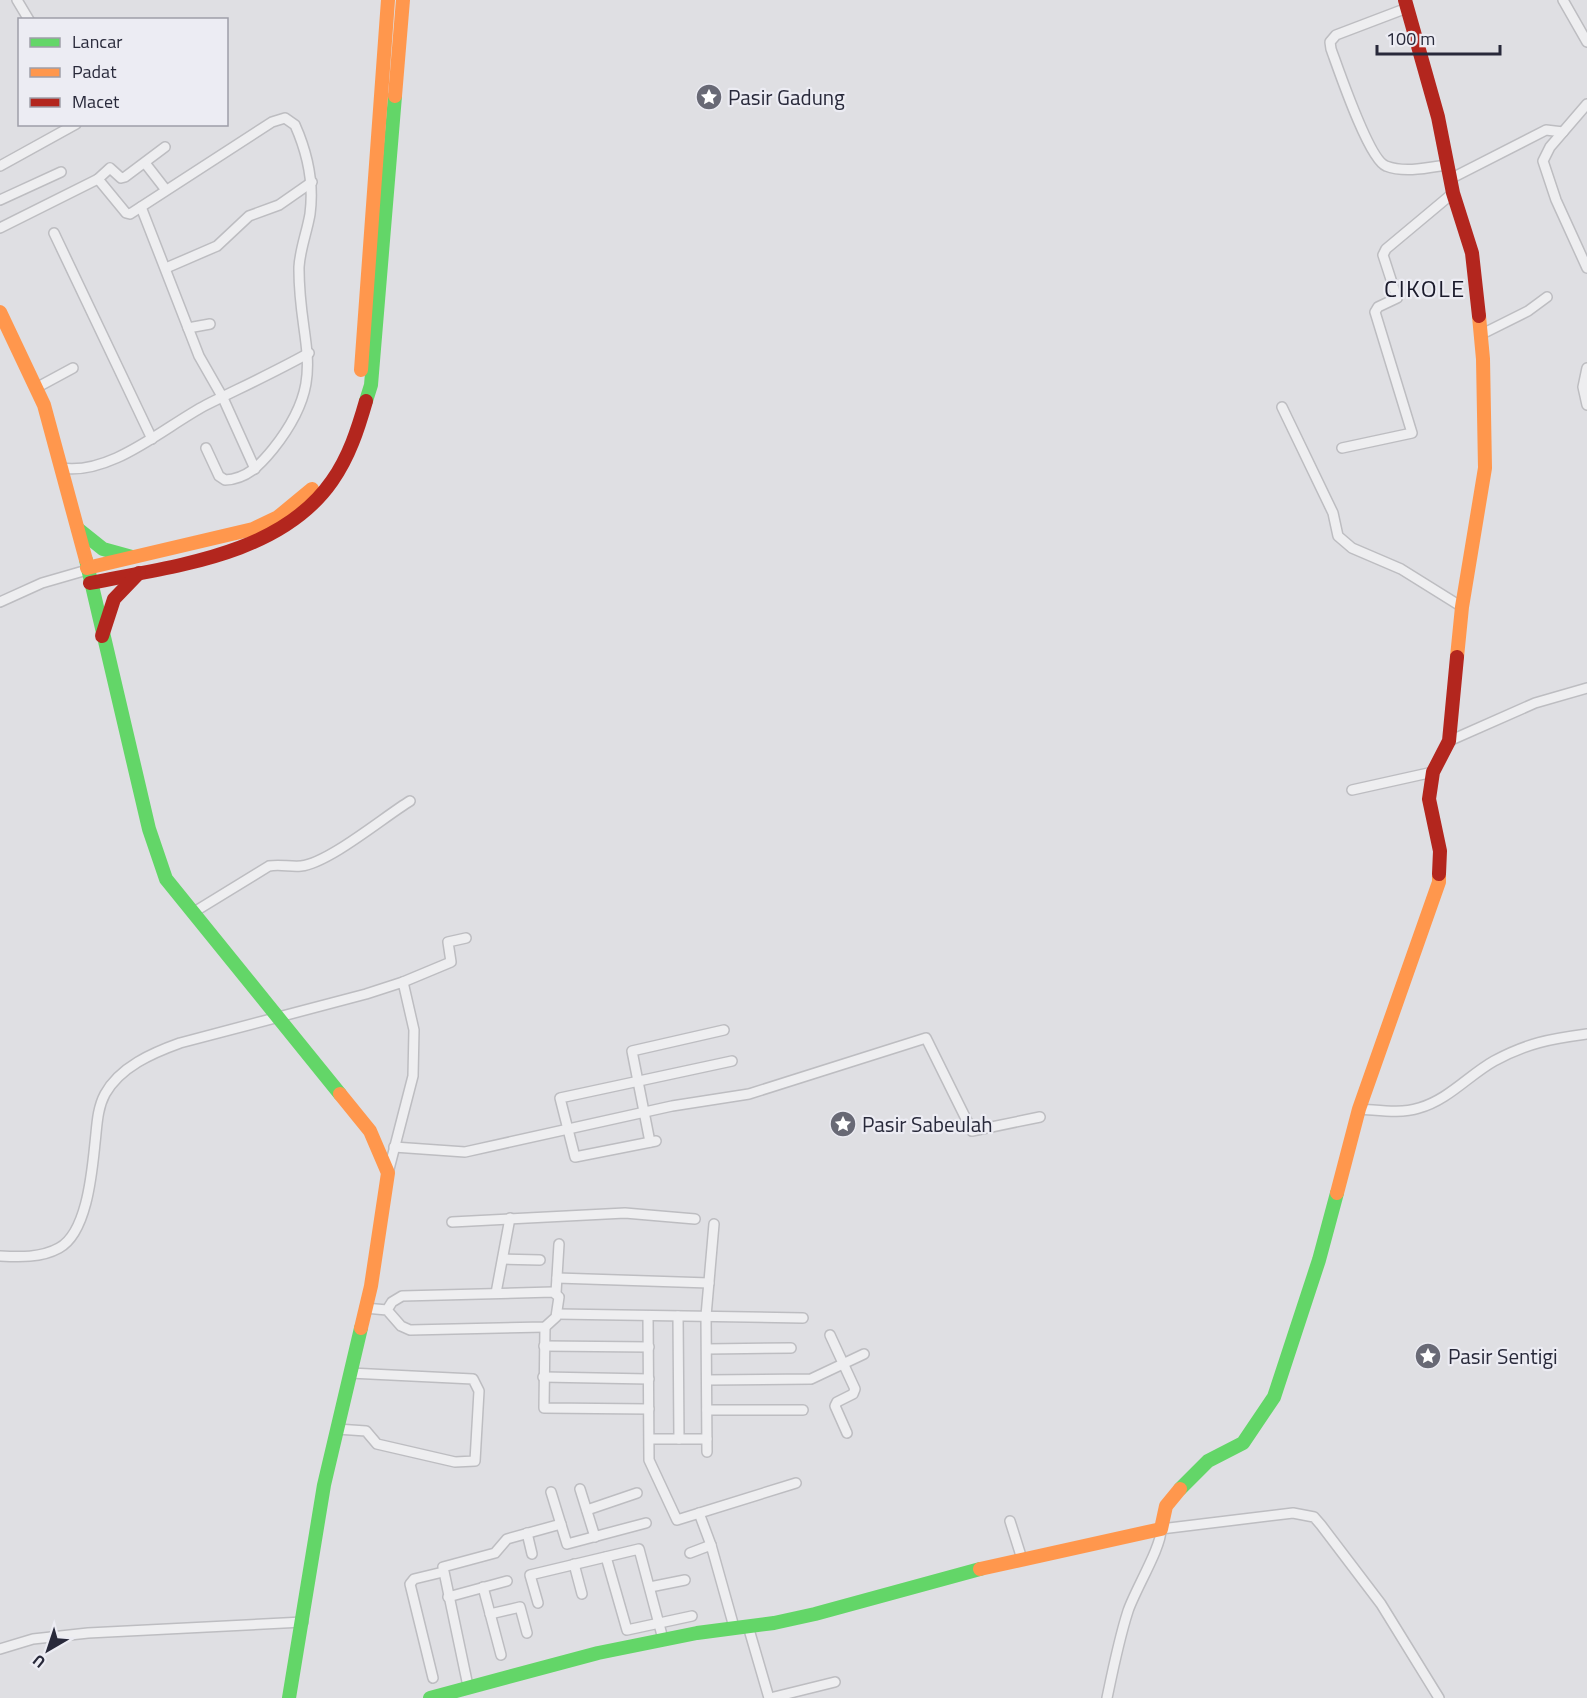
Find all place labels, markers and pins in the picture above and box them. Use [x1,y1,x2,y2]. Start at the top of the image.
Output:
place label: Pasir Gadung [728,81,845,113]
place icon: Pasir Gadung [694,82,724,112]
place label: Pasir Sabeulah [862,1108,992,1140]
place icon: Pasir Sabeulah [828,1109,858,1139]
place label: Pasir Sentigi [1448,1340,1558,1372]
place icon: Pasir Sentigi [1413,1341,1443,1371]

